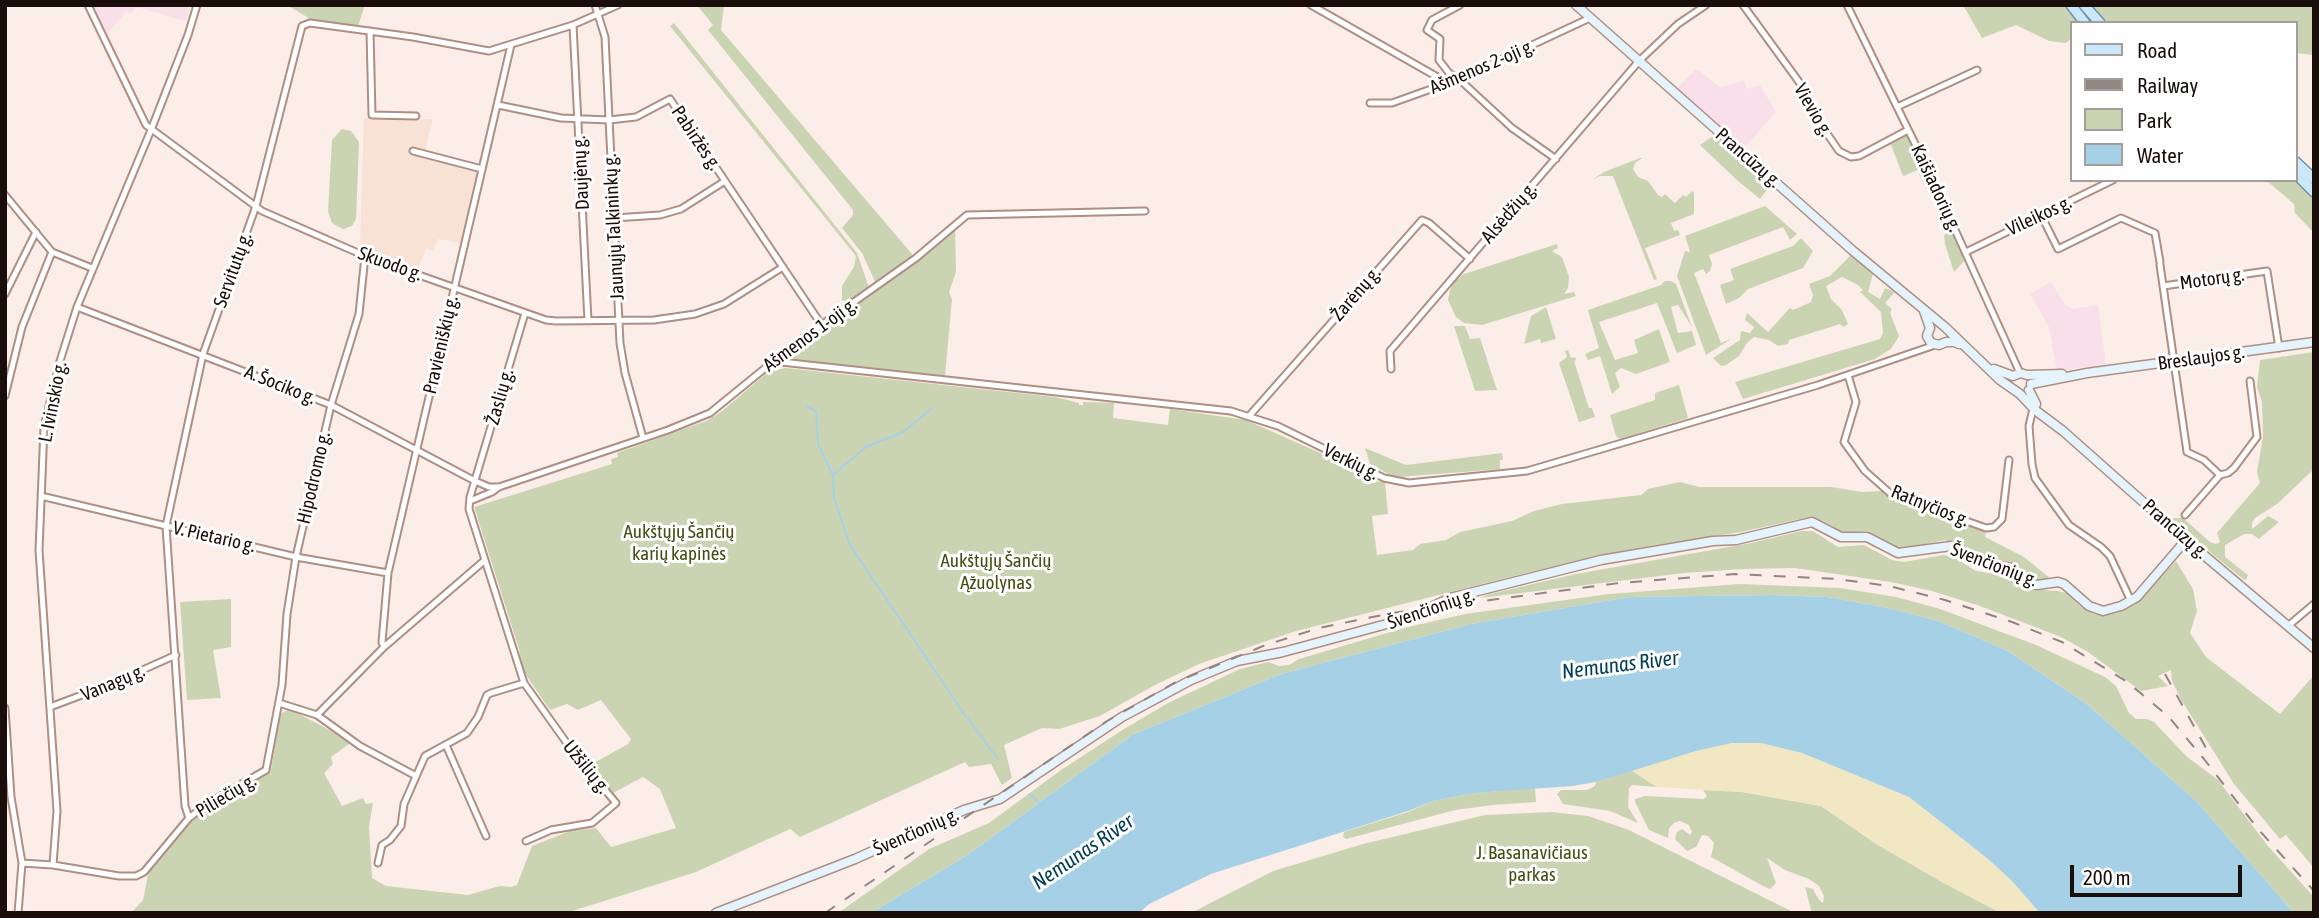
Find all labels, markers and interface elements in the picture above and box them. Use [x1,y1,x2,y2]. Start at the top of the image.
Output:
legend [2070,21,2298,182]
street label: Ašmenos 2-oji g. [1426,35,1538,99]
text: Road [2137,38,2177,62]
text: Railway [2137,73,2198,97]
street label: Vievio g. [1789,79,1837,141]
street label: Pabiržės g. [666,101,726,175]
text: Park [2137,108,2172,132]
street label: Prancūzų g. [1711,123,1785,193]
street label: Daujėnų g. [568,135,594,211]
street label: Kaišiadorių g. [1906,141,1966,235]
text: Water [2137,143,2183,167]
street label: Jaunųjų Talkininkų g. [599,153,629,301]
street label: Alsėdžių g. [1476,178,1542,248]
street label: Vileikos g. [2003,191,2075,241]
street label: Servitutų g. [209,230,257,310]
street label: Skuodo g. [355,242,425,286]
street label: Žarėnų g. [1326,262,1386,326]
street label: Motorų g. [2178,263,2246,295]
street label: Ašmenos 1-oji g. [759,293,861,377]
street label: Pravieniškių g. [419,294,463,396]
street label: Breslaujos g. [2156,341,2246,375]
street label: L. Ivinskio g. [34,360,72,444]
street label: A. Šociko g. [241,360,319,410]
street label: Žaslių g. [481,367,519,427]
street label: Hipodromo g. [292,430,336,526]
street label: Verkių g. [1320,439,1382,485]
street label: Ratnyčios g. [1888,480,1972,532]
street label: Prancūzų g. [2138,494,2212,564]
street label: V. Pietario g. [171,516,257,558]
park label: Aukštųjų Šančių karių kapinės [624,521,734,565]
street label: Švenčionių g. [1948,538,2040,592]
park label: Aukštųjų Šančių Ąžuolynas [941,550,1051,594]
street label: Švenčionių g. [1384,583,1478,635]
water label: Nemunas River [1560,645,1680,685]
street label: Vanagų g. [78,659,148,707]
street label: Užšilių g. [558,736,614,798]
street label: Piliečių g. [192,769,260,823]
street label: Švenčionių g. [870,803,962,861]
water label: Nemunas River [1027,809,1139,895]
park label: J. Basanavičiaus parkas [1476,842,1588,886]
scale bar [2074,852,2246,896]
text: 200 m [2083,865,2131,889]

